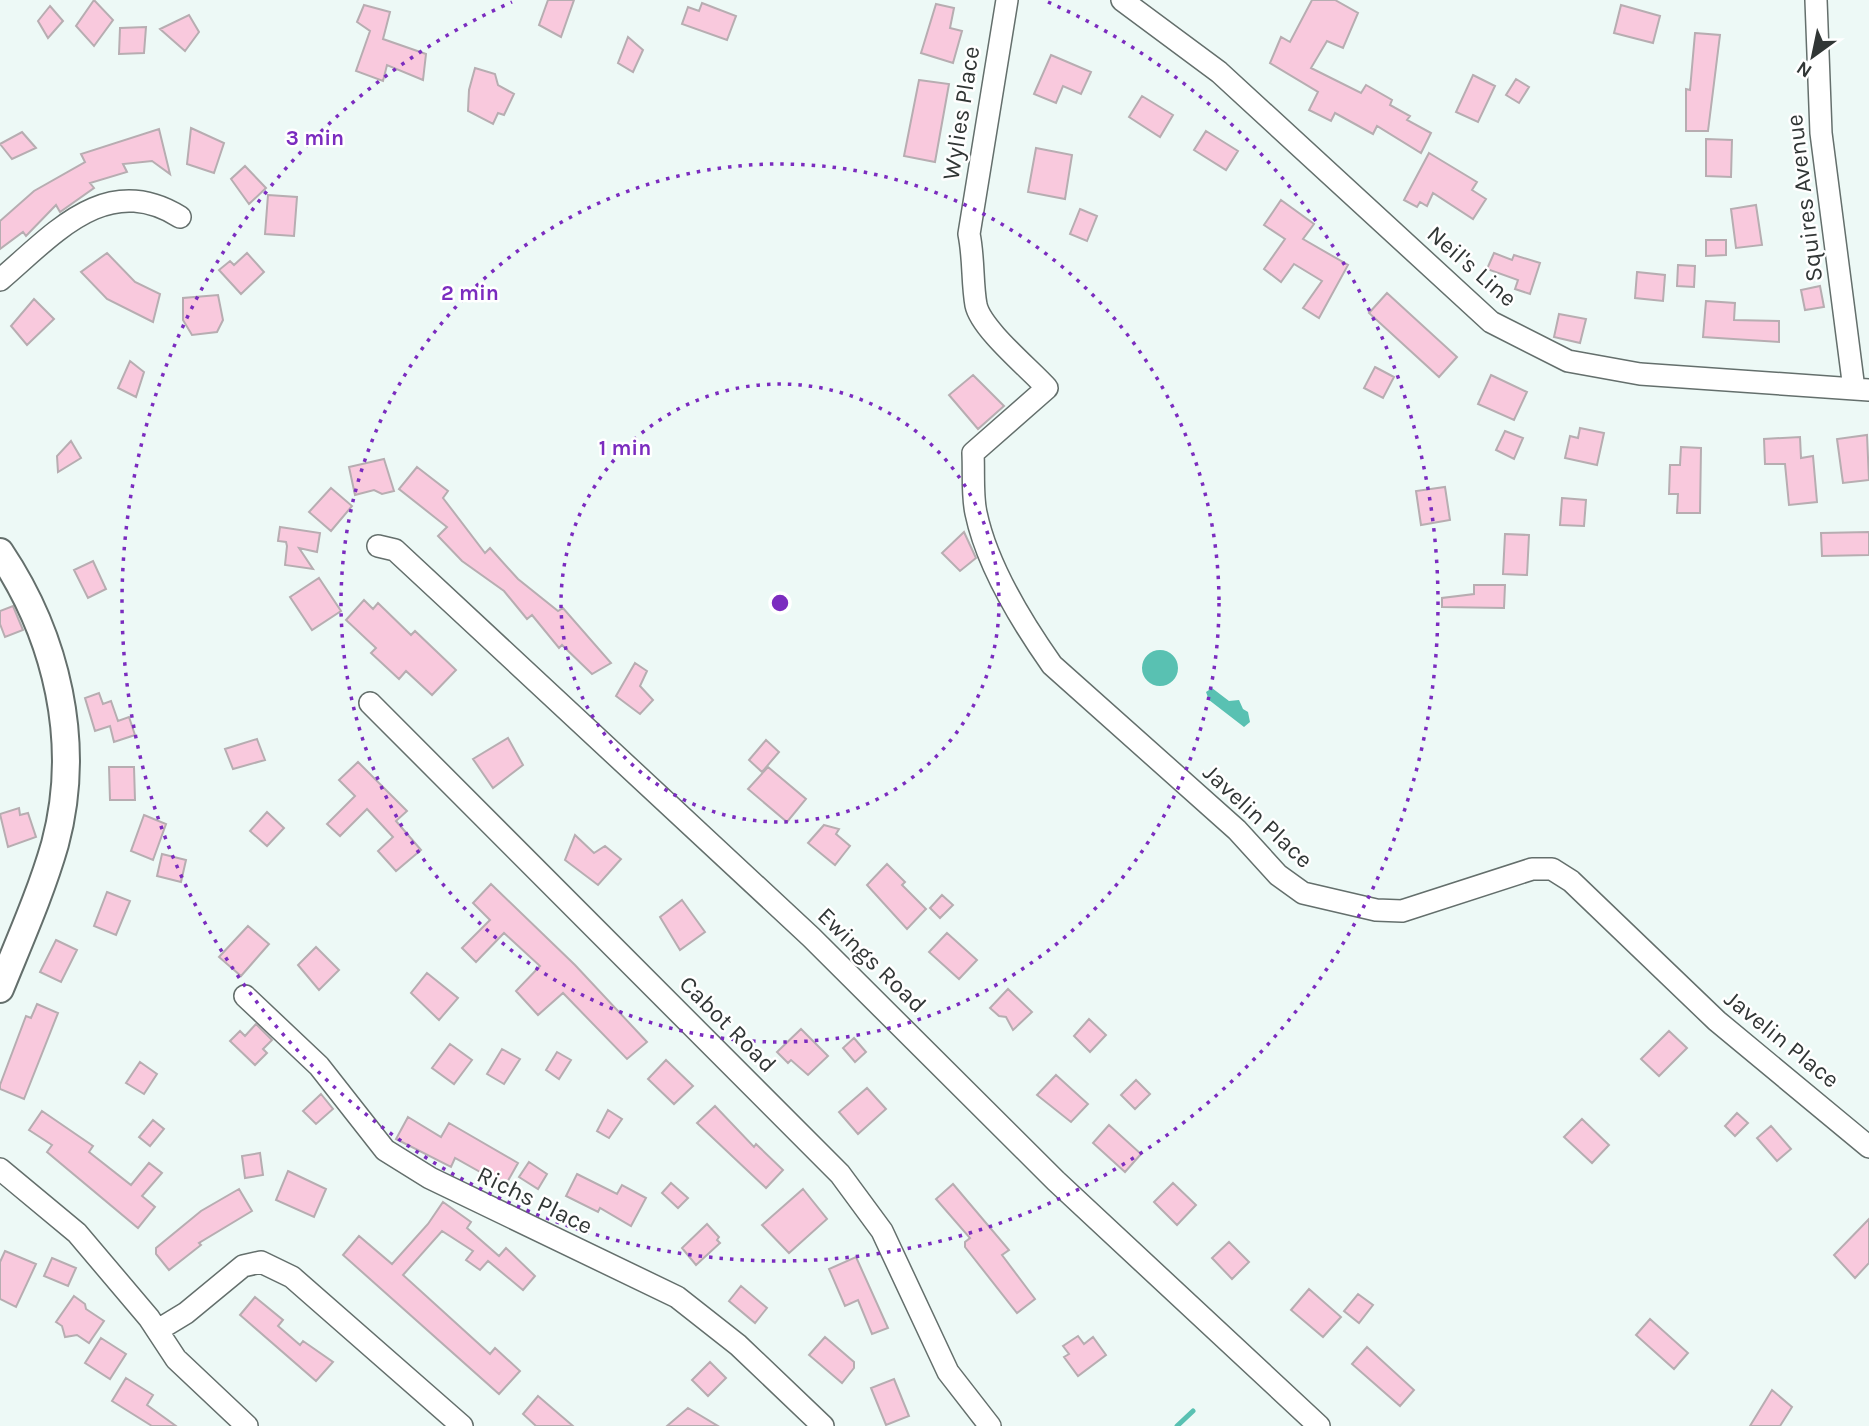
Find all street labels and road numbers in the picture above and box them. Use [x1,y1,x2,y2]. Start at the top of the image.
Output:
street label: Wylies Place [937,44,985,182]
street label: Squires Avenue [1780,113,1828,283]
street label: Neil's Line [1422,220,1522,312]
street label: Javelin Place [1198,758,1318,874]
street label: Ewings Road [812,901,932,1019]
street label: Cabot Road [674,970,782,1078]
street label: Javelin Place [1719,984,1845,1094]
street label: Richs Place [473,1160,597,1240]

